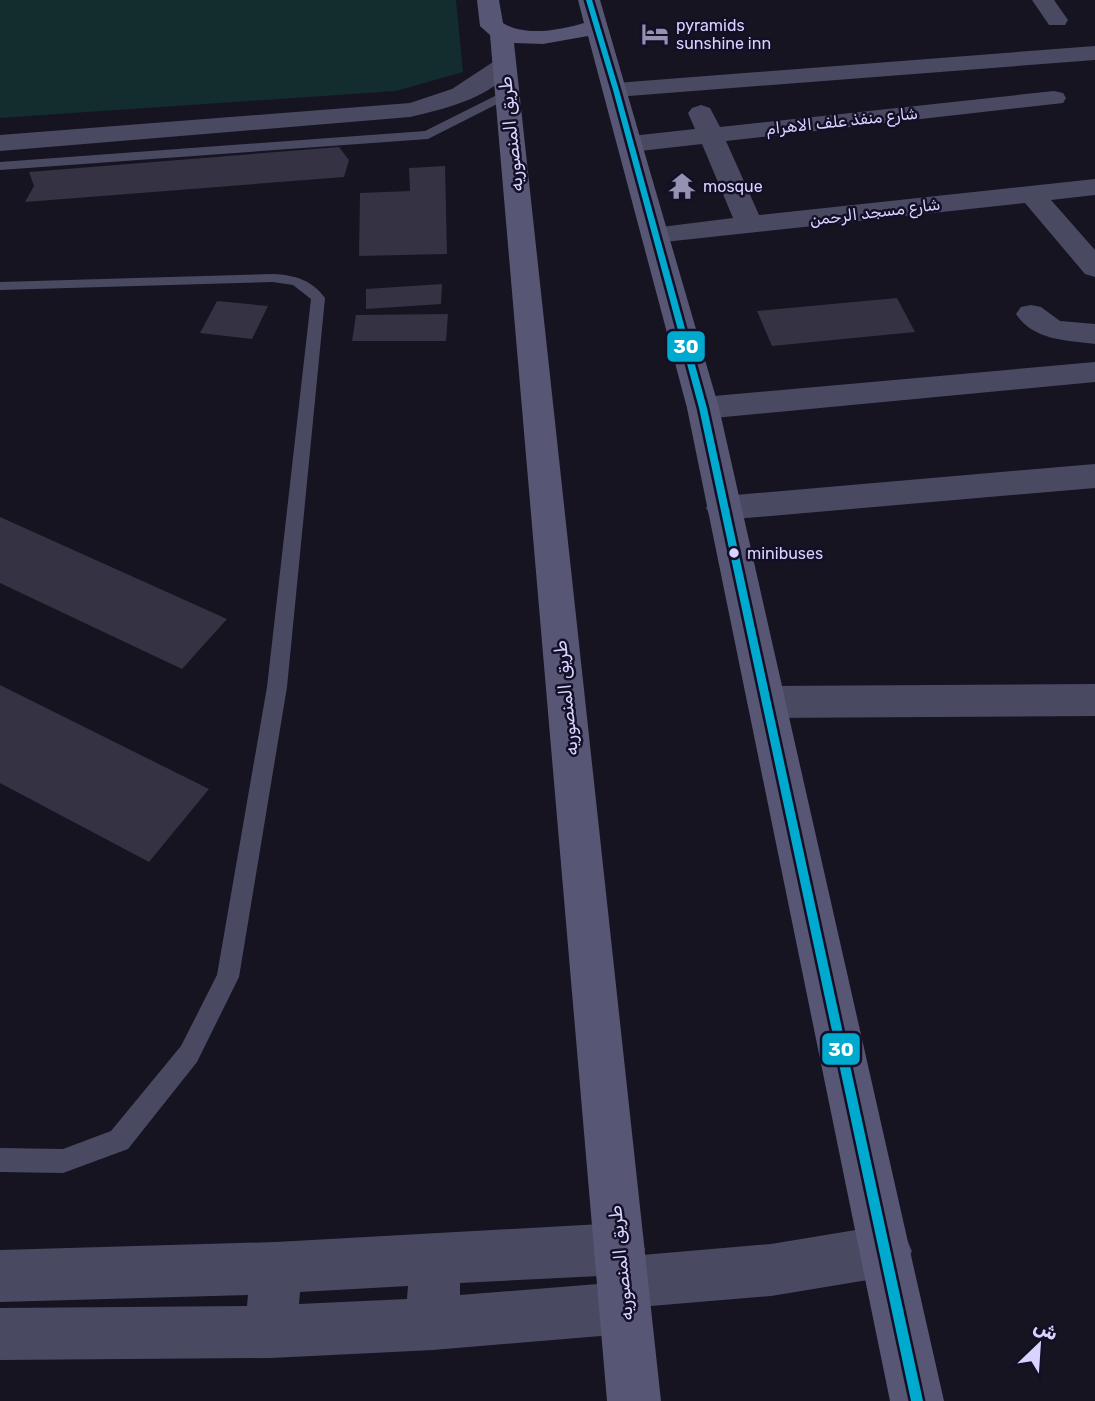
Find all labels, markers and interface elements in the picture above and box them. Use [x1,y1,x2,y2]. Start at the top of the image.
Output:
place label: pyramids sunshine inn [676,16,771,53]
hotel icon: pyramids sunshine inn [640,19,670,49]
street label: طريق المنصوريه [494,75,528,193]
street label: شارع منفذ علف الاهرام [765,104,919,140]
temple icon: mosque [667,171,697,201]
place label: mosque [703,177,763,196]
street label: شارع مسجد الرحمن [809,195,942,231]
line badge: 30 [666,330,706,363]
text: 30 [673,335,699,358]
place label: minibuses [747,544,823,563]
marker: minibuses [727,546,741,560]
street label: طريق المنصوريه [549,639,583,757]
line badge: 30 [821,1032,861,1066]
text: 30 [828,1038,854,1061]
street label: طريق المنصوريه [604,1204,638,1322]
north arrow [1004,1310,1074,1380]
text: ش [1030,1315,1062,1346]

